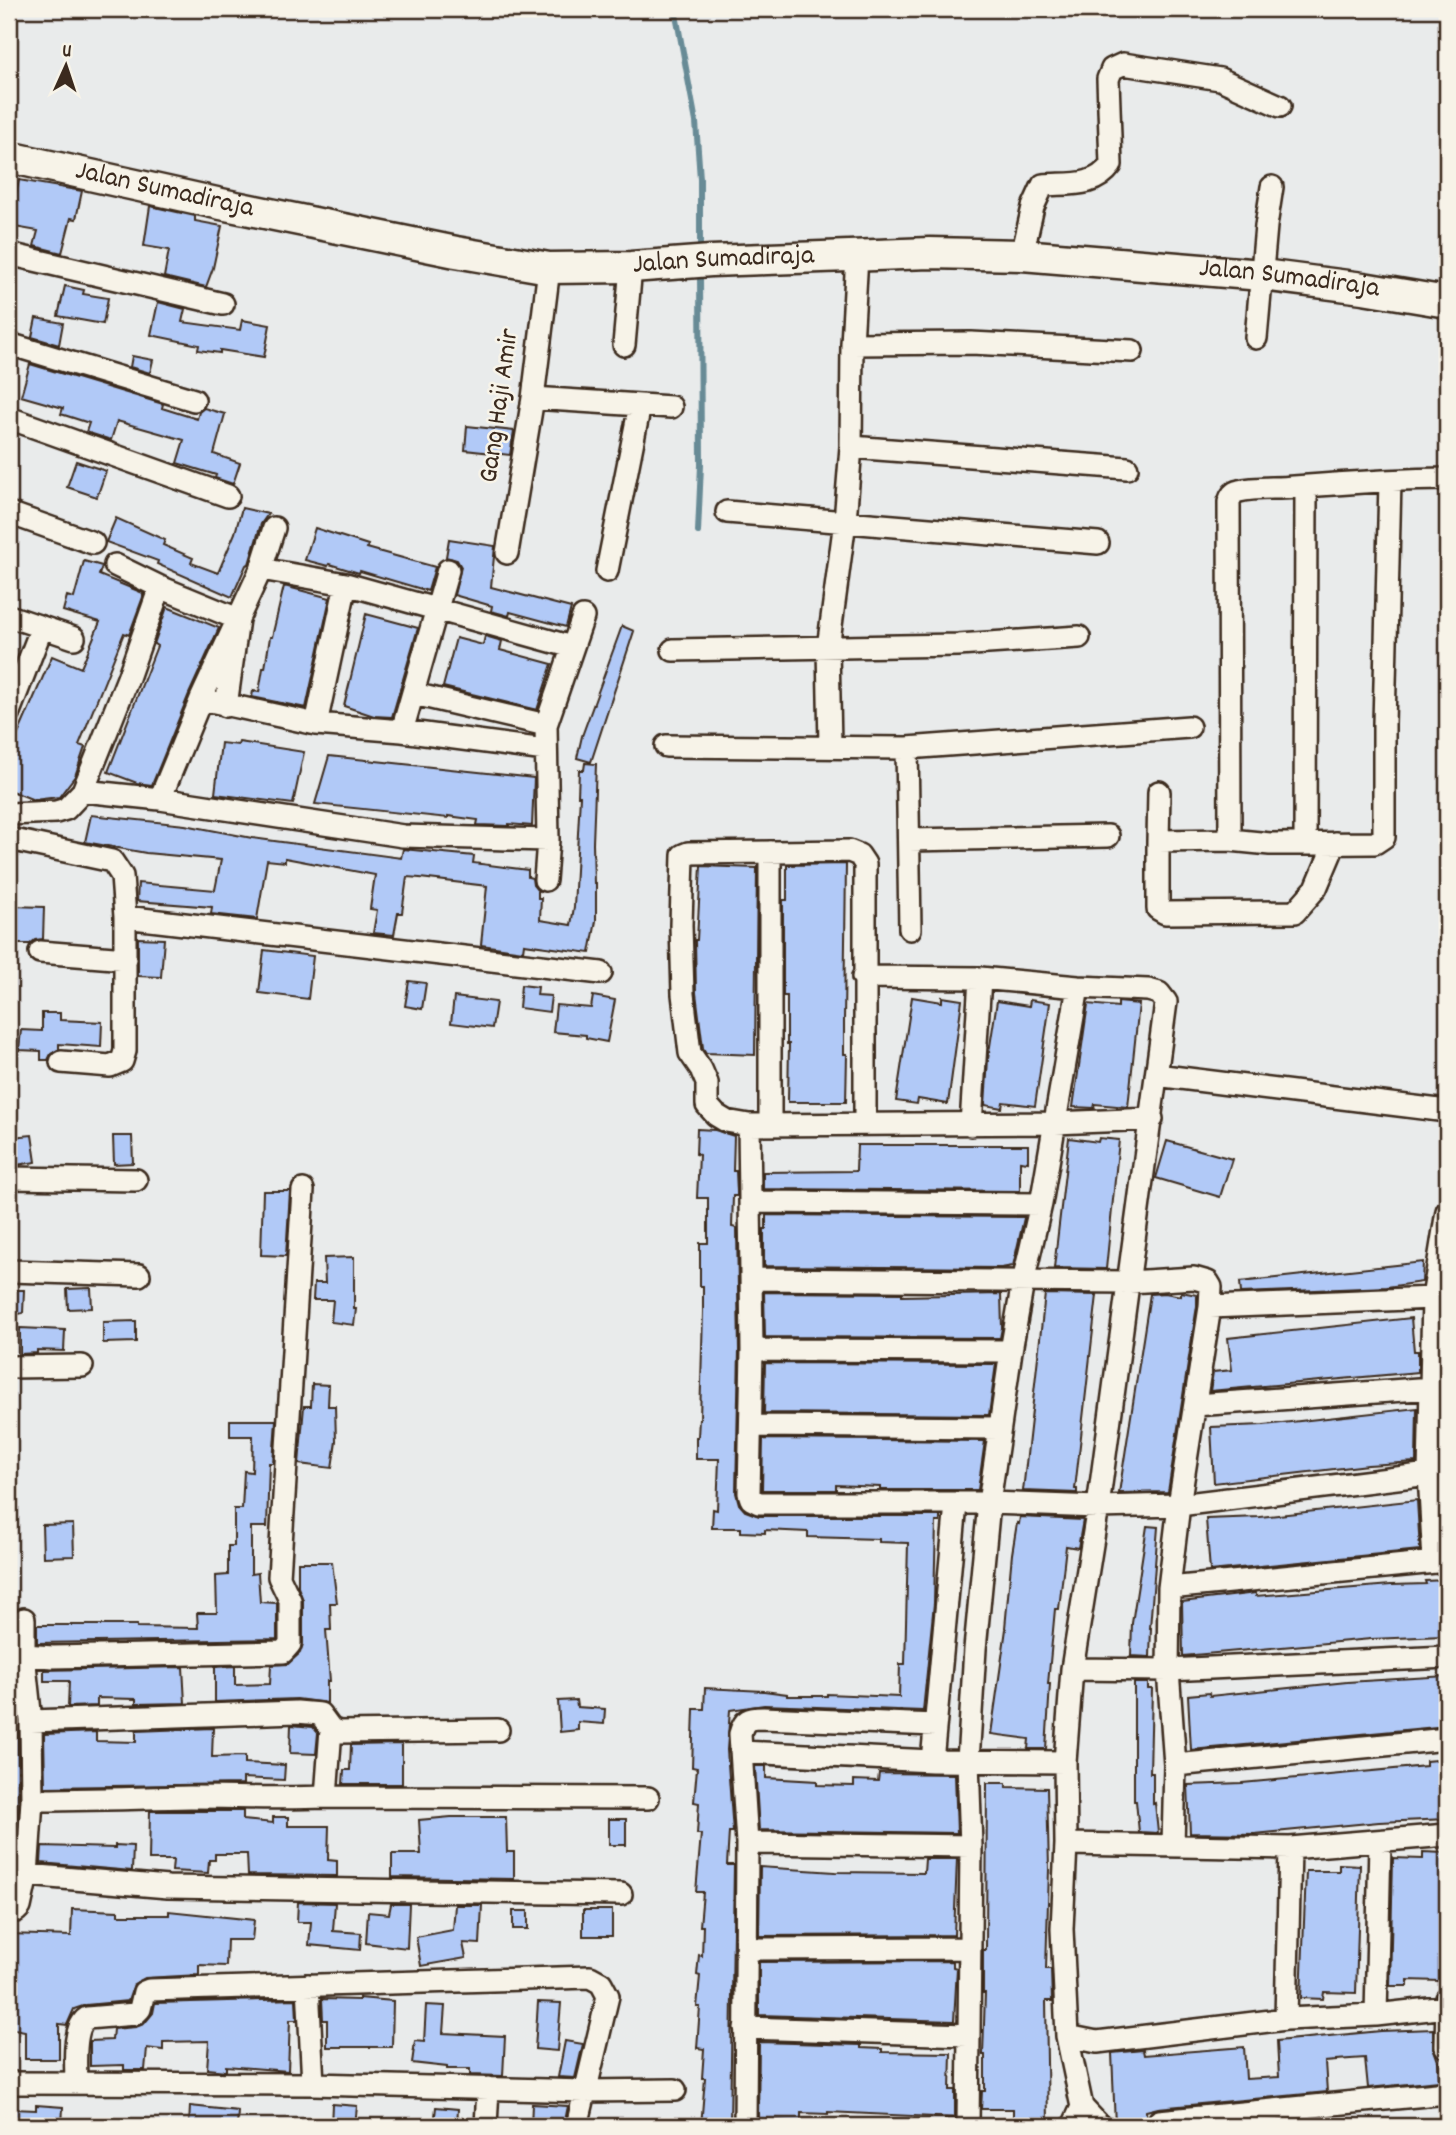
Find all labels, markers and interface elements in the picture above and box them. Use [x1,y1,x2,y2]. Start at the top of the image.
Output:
north arrow [32,32,102,102]
text: U [61,39,72,66]
street label: Jalan Sumadiraja [71,152,258,230]
street label: Jalan Sumadiraja [631,237,816,287]
street label: Jalan Sumadiraja [1197,250,1383,311]
street label: Gang Haji Amir [470,326,532,486]

